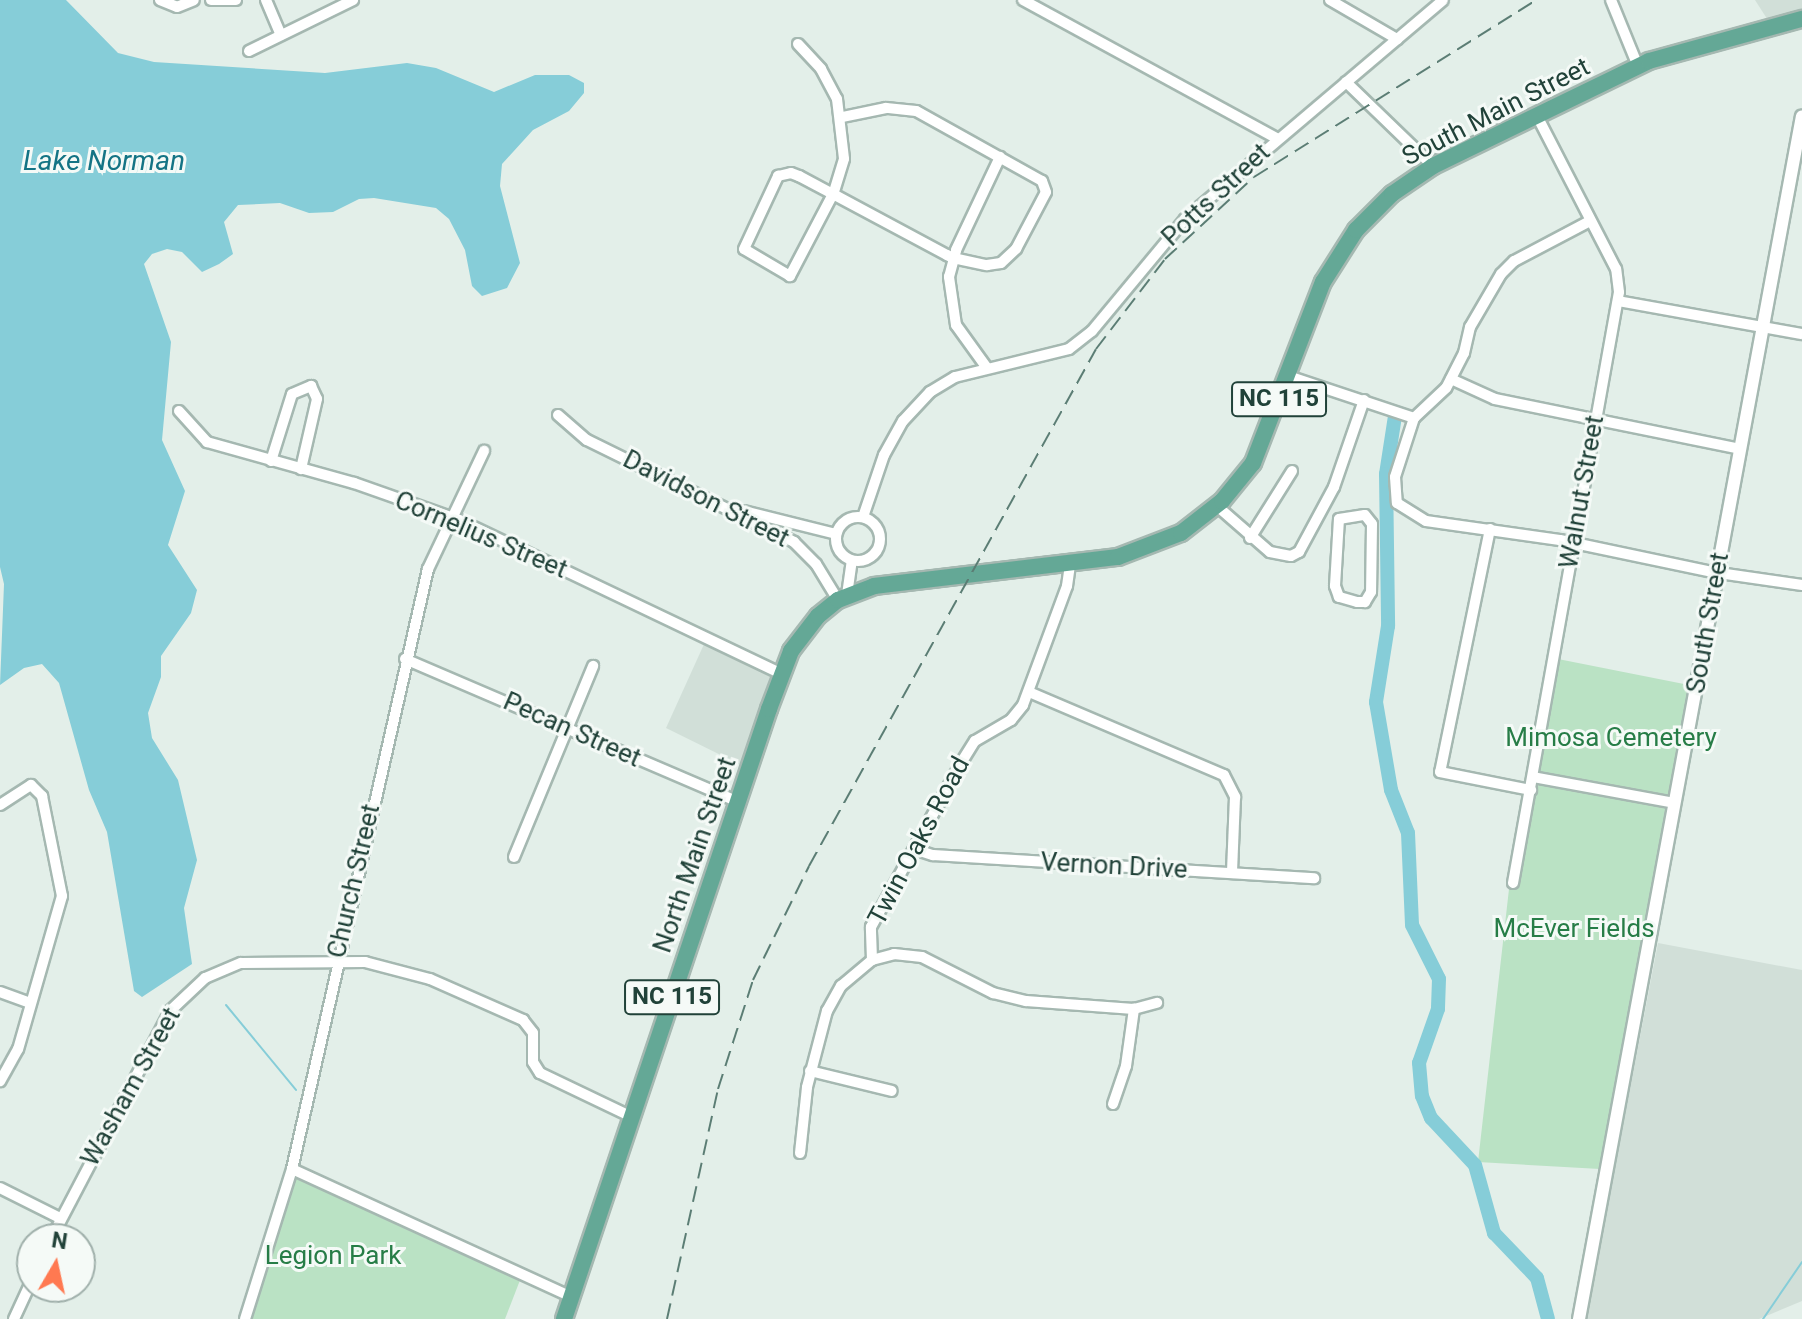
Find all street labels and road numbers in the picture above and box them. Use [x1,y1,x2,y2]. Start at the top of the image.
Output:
street label: South Main Street [1397,51,1595,173]
street label: Potts Street [1155,137,1277,253]
road number: NC 115 [1231,379,1327,419]
street label: Walnut Street [1553,413,1611,571]
street label: Davidson Street [618,444,794,554]
street label: Cornelius Street [390,485,572,585]
street label: South Street [1680,550,1736,696]
street label: Pecan Street [498,686,646,774]
street label: Twin Oaks Road [862,751,976,931]
street label: North Main Street [647,753,743,957]
street label: Church Street [321,801,387,961]
street label: Vernon Drive [1040,847,1188,885]
road number: NC 115 [624,977,720,1017]
street label: Washam Street [75,1002,187,1172]

